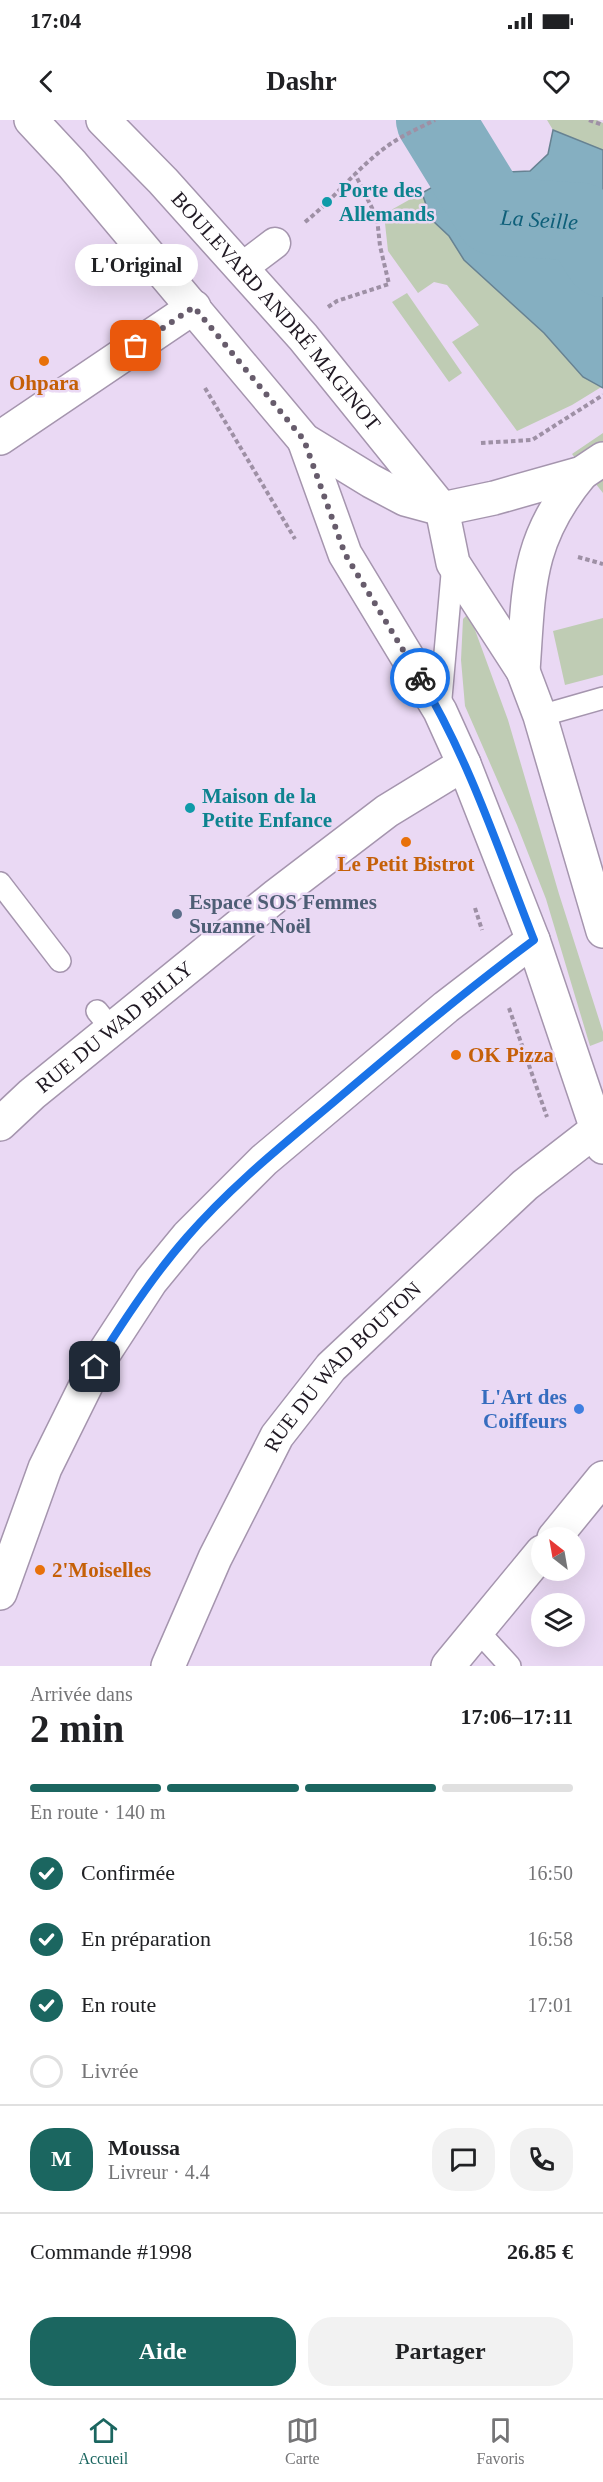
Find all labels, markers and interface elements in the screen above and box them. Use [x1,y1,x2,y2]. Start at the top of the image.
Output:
text: 17:04 [30,8,81,33]
icon: back [30,65,63,98]
icon: heart [540,65,573,98]
text: Dashr [266,66,337,96]
place label: Porte des Allemands [339,178,435,226]
street label: BOULEVARD ANDRÉ MAGINOT [166,187,386,435]
marker: Porte des Allemands [320,195,334,209]
water label: La Seille [499,204,579,234]
callout: L'Original [74,244,198,286]
text: L'Original [91,254,182,276]
pin [110,320,161,371]
icon: bag [119,329,152,362]
marker: Ohpara [37,354,51,368]
place label: Ohpara [9,371,80,395]
courier [390,648,450,708]
icon: bike [404,662,437,695]
place label: Maison de la Petite Enfance [202,784,332,832]
marker: Maison de la Petite Enfance [183,801,197,815]
marker: Le Petit Bistrot [399,835,413,849]
place label: Le Petit Bistrot [337,852,475,876]
place label: Espace SOS Femmes Suzanne Noël [189,890,377,938]
marker: Espace SOS Femmes Suzanne Noël [170,907,184,921]
street label: RUE DU WAD BILLY [31,956,198,1098]
place label: OK Pizza [468,1043,554,1067]
marker: OK Pizza [449,1048,463,1062]
street label: RUE DU WAD BOUTON [259,1277,426,1456]
pin [69,1341,120,1392]
icon: home [78,1350,111,1383]
place label: L'Art des Coiffeurs [481,1385,567,1433]
marker: L'Art des Coiffeurs [572,1402,586,1416]
north arrow [531,1527,585,1581]
map controls [531,1527,585,1647]
place label: 2'Moiselles [52,1558,151,1582]
marker: 2'Moiselles [33,1563,47,1577]
button: layers [531,1593,585,1647]
text: Arrivée dans [30,1683,133,1705]
text: 17:06–17:11 [461,1704,573,1729]
text: 2 min [30,1707,124,1750]
text: En route · 140 m [30,1801,166,1823]
icon: check [30,1857,63,1890]
text: Confirmée [81,1860,175,1885]
text: 16:50 [527,1862,573,1884]
icon: check [30,1923,63,1956]
text: En préparation [81,1926,211,1951]
text: 16:58 [527,1928,573,1950]
icon: check [30,1989,63,2022]
text: En route [81,1992,156,2017]
text: 17:01 [527,1994,573,2016]
text: Livrée [81,2058,138,2083]
button: chat [432,2128,495,2191]
button: phone [510,2128,573,2191]
text: Moussa [108,2135,180,2160]
text: M [51,2146,72,2171]
text: Livreur · 4.4 [108,2161,210,2183]
text: Commande #1998 [30,2239,192,2264]
text: 26.85 € [507,2239,573,2264]
button: Aide [30,2317,296,2386]
button: Partager [308,2317,573,2386]
tab: Accueil [78,2414,128,2468]
tab: Carte [285,2414,320,2468]
tab: Favoris [477,2414,525,2468]

